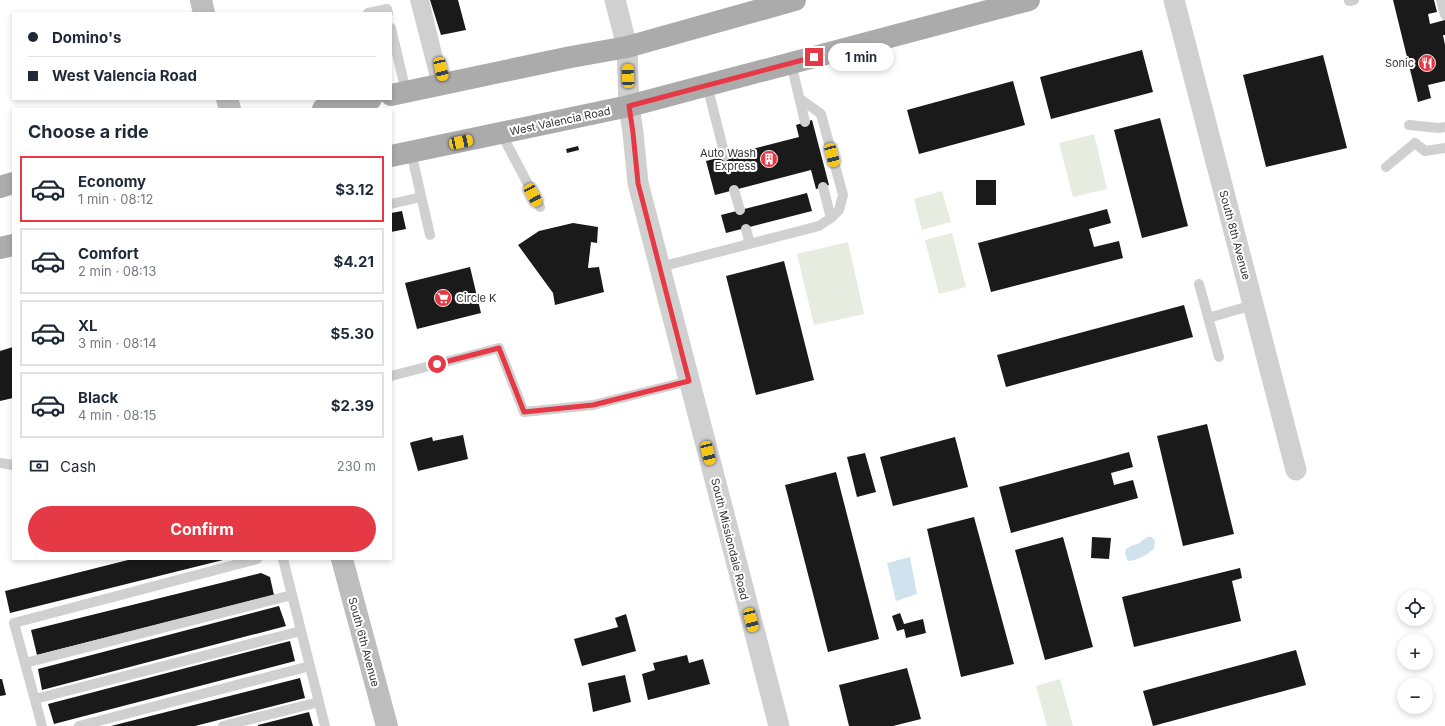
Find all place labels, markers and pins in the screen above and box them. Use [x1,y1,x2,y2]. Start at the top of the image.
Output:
restaurant icon: Sonic [1417,53,1437,73]
place label: Sonic [1385,56,1414,70]
place label: Auto Wash Express [700,146,756,173]
building icon: Auto Wash Express [759,149,779,169]
supermarket icon: Circle K [433,288,453,308]
place label: Circle K [456,291,497,305]

